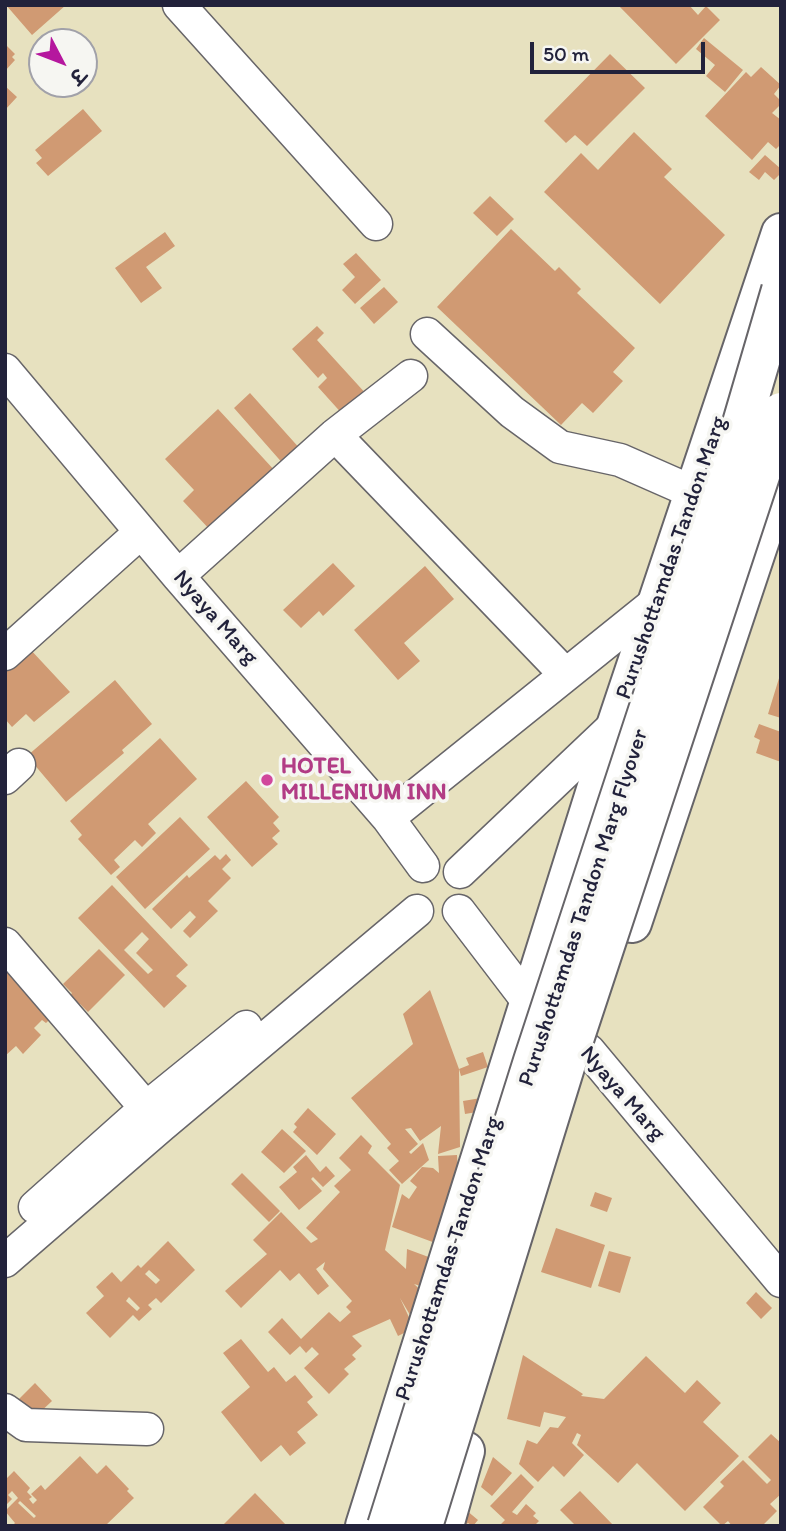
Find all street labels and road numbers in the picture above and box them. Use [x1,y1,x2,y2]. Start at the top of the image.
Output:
street label: Purushottamdas Tandon Marg [611,413,733,703]
street label: Nyaya Marg [166,565,264,671]
street label: Purushottamdas Tandon Marg Flyover [513,726,655,1090]
street label: Nyaya Marg [573,1041,671,1147]
street label: Purushottamdas Tandon Marg [390,1113,508,1405]

